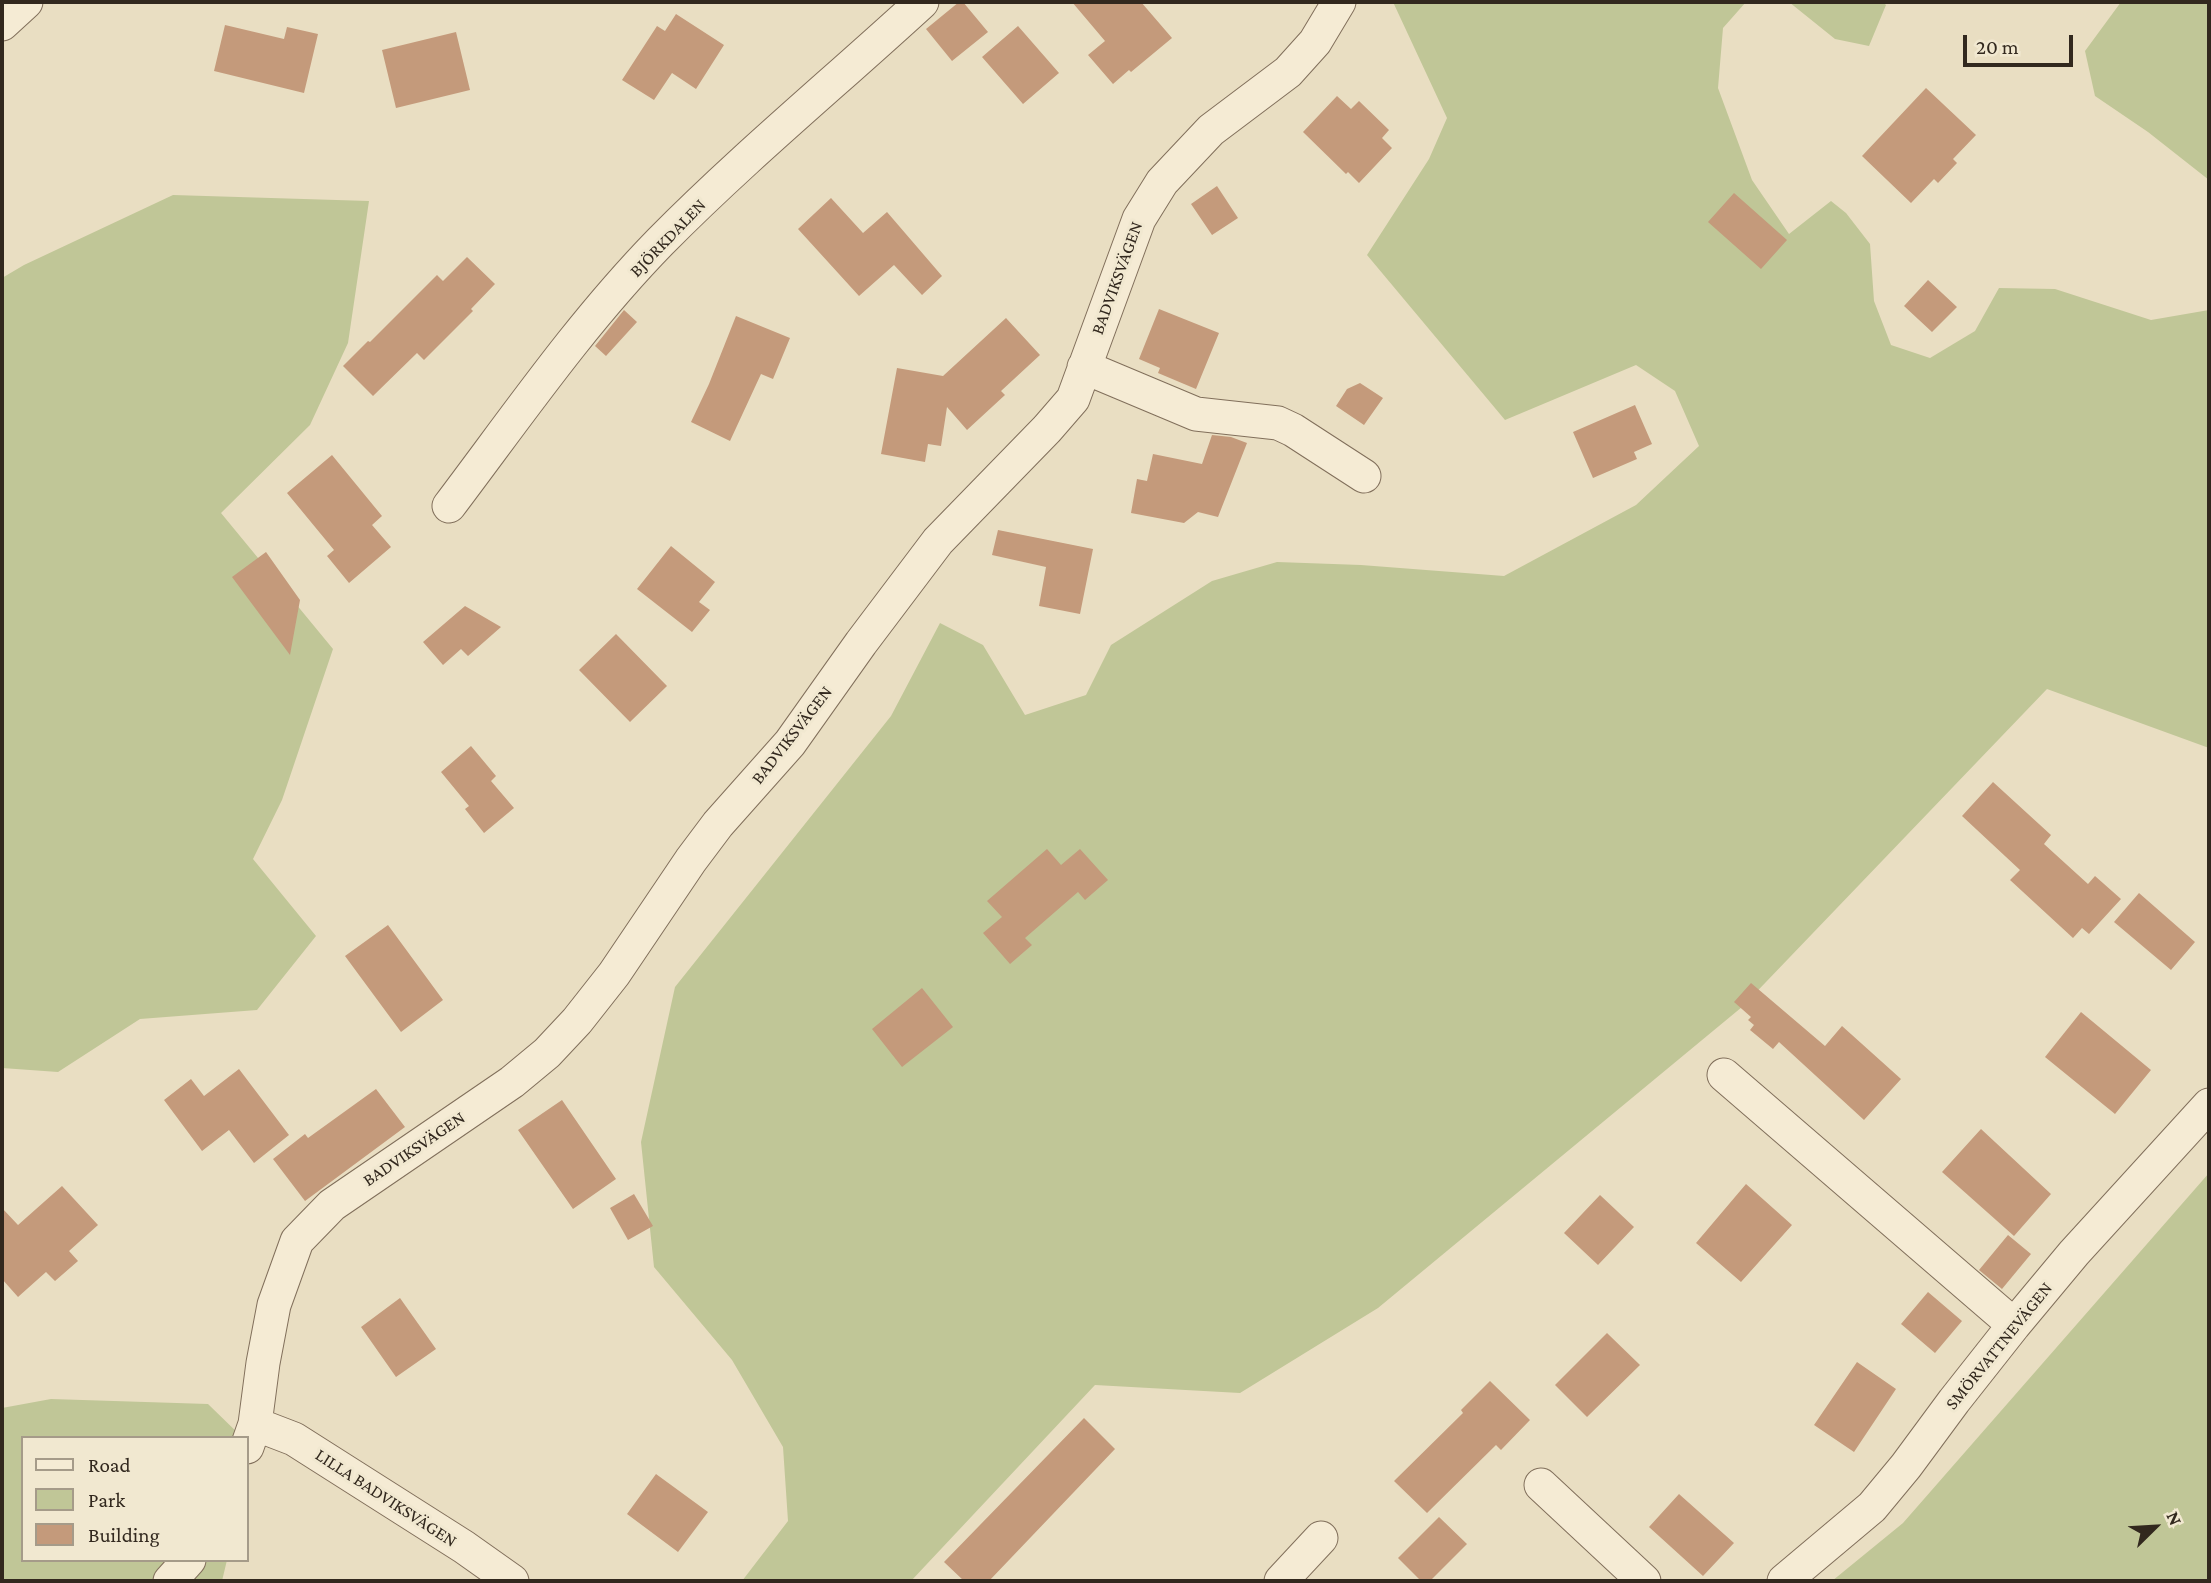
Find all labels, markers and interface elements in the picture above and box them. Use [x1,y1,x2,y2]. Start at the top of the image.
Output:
scale bar [1966,21,2076,65]
text: 20 m [1976,35,2019,59]
street label: BJÖRKDALEN [625,194,711,282]
street label: BADVIKSVÄGEN [1087,219,1147,337]
street label: BADVIKSVÄGEN [747,682,837,788]
street label: BADVIKSVÄGEN [359,1107,469,1191]
street label: SMÖRVATTNEVÄGEN [1941,1278,2057,1414]
legend [21,1436,248,1562]
street label: LILLA BADVIKSVÄGEN [311,1444,461,1552]
text: Road [88,1453,131,1477]
text: Park [88,1488,125,1512]
north arrow [2120,1492,2190,1562]
text: N [2162,1508,2187,1528]
text: Building [88,1523,160,1547]

